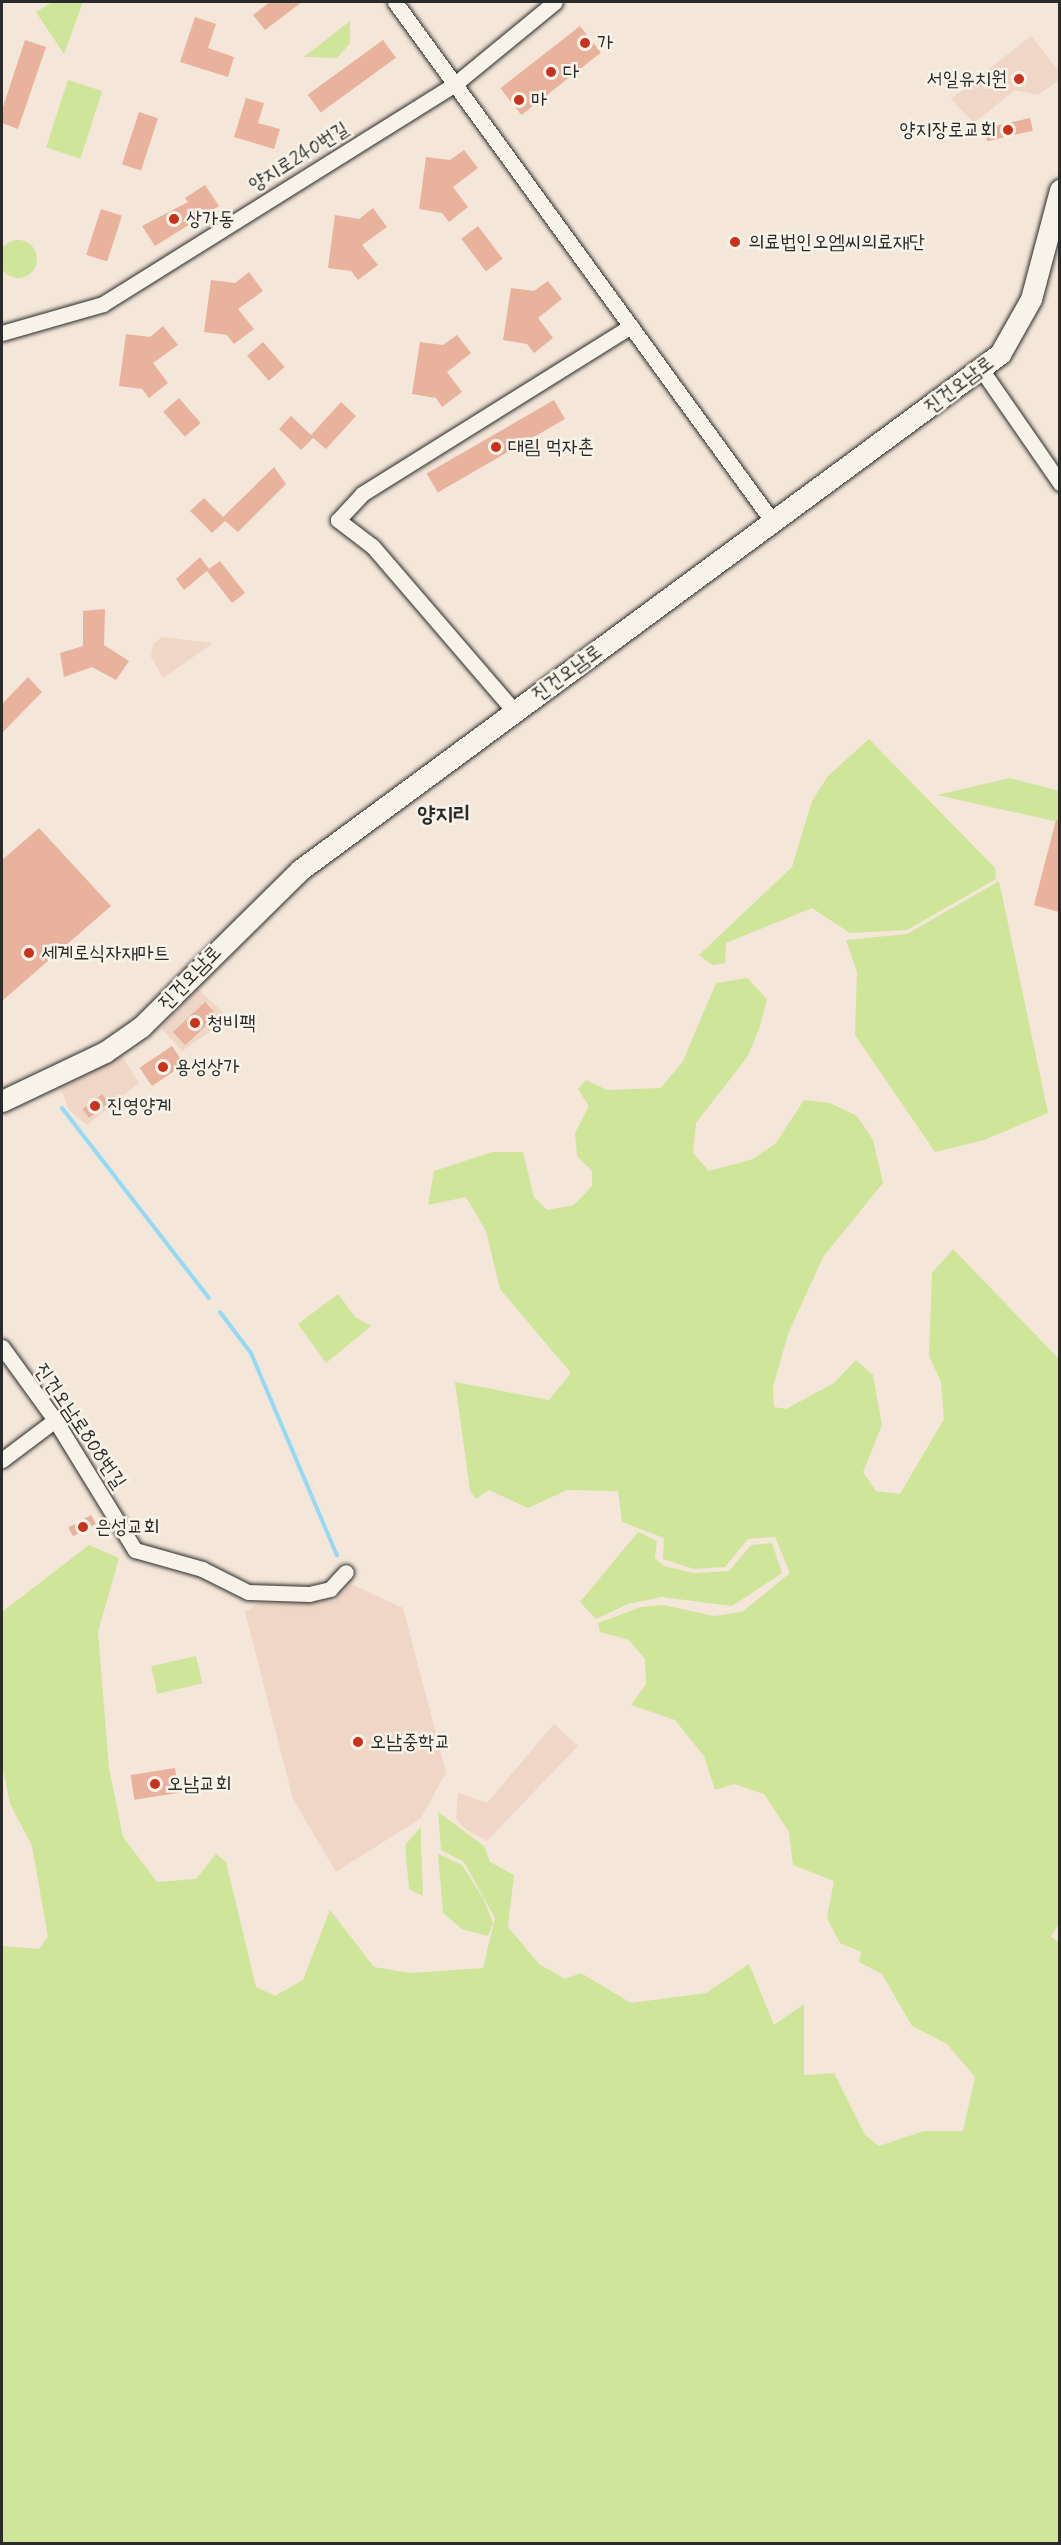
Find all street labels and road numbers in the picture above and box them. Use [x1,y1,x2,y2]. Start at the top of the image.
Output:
street label: 양지로240번길 [245,117,353,197]
street label: 진건오남로 [920,351,998,419]
street label: 진건오남로 [527,640,607,706]
street label: 진건오남로 [153,941,227,1015]
street label: 진건오남로808번길 [29,1359,131,1493]

